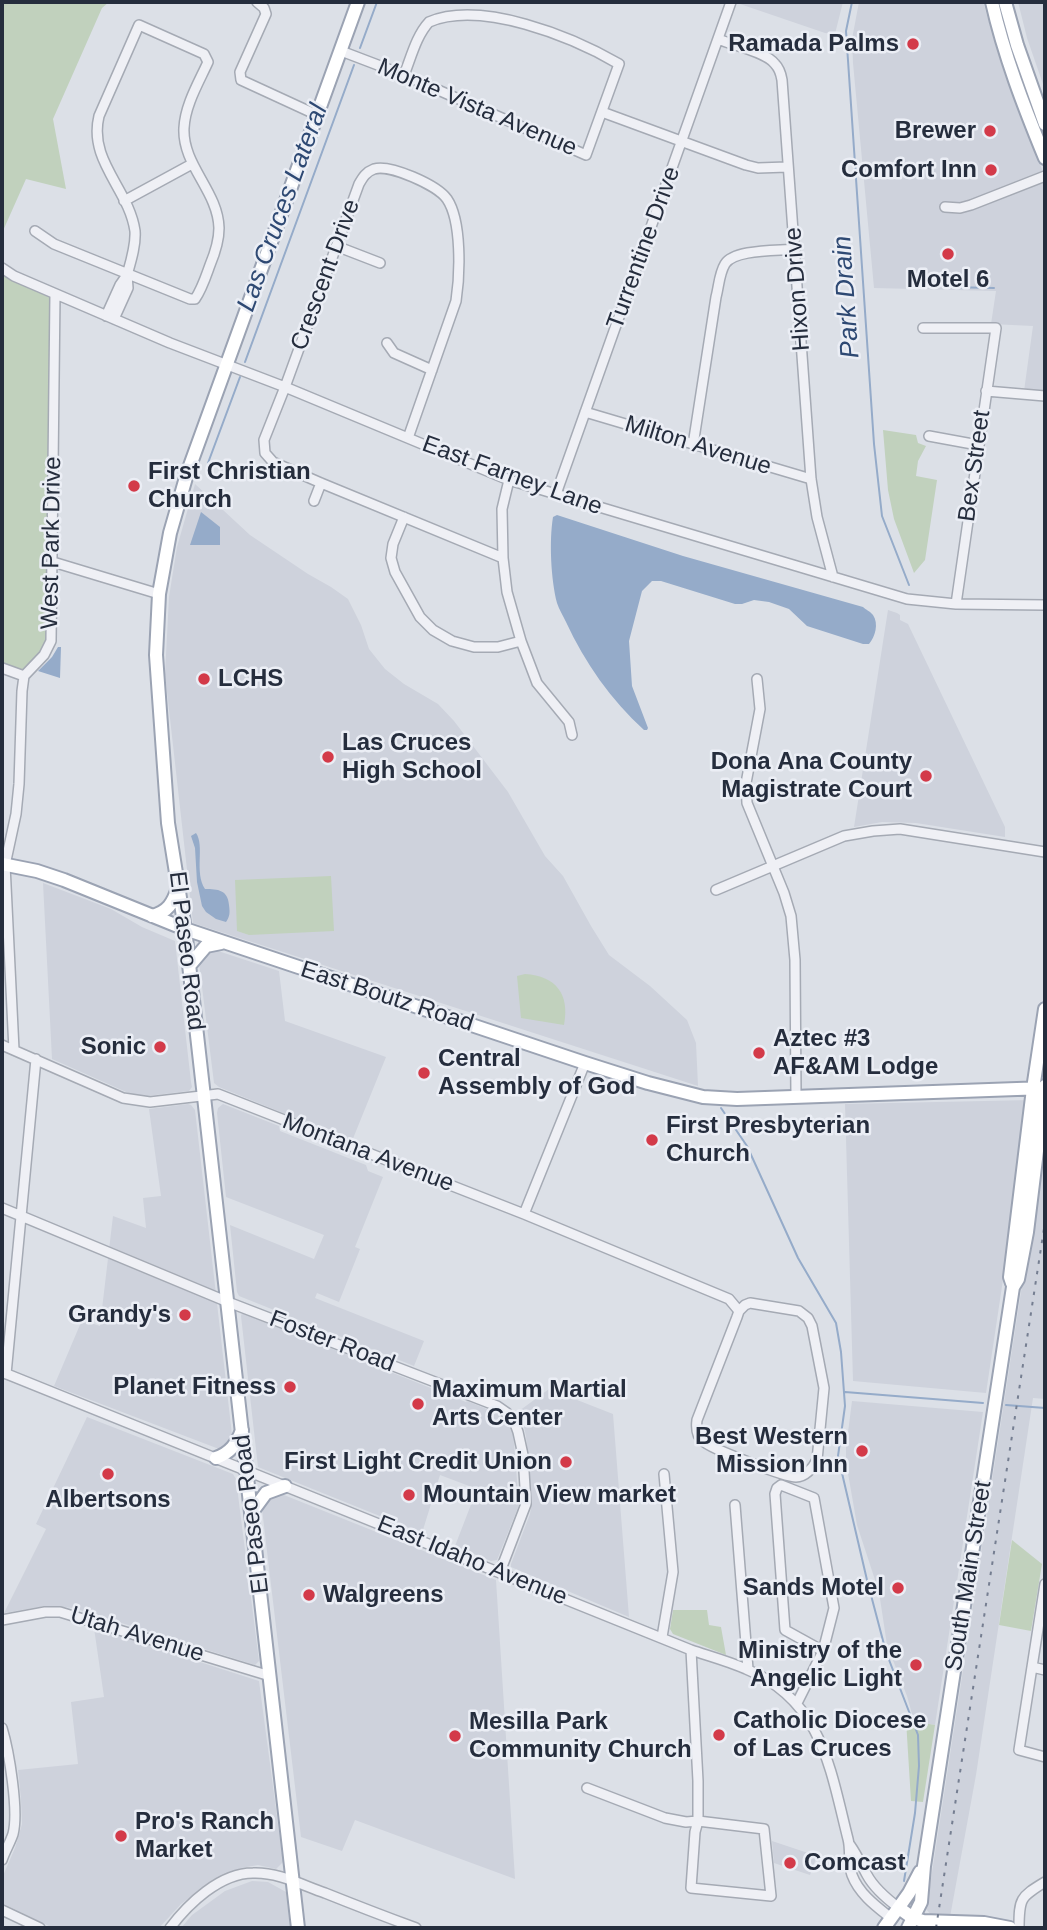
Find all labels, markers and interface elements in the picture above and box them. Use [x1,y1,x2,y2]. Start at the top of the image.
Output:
place label: Ramada Palms [728,30,899,58]
marker: Ramada Palms [905,36,921,52]
street label: Monte Vista Avenue [373,53,581,163]
water label: Las Cruces Lateral [231,100,335,316]
place label: Brewer [895,117,976,145]
marker: Brewer [982,123,998,139]
place label: Comfort Inn [841,156,977,184]
marker: Comfort Inn [983,162,999,178]
street label: Turrentine Drive [601,163,687,333]
street label: Crescent Drive [285,196,367,354]
street label: Hixon Drive [779,226,817,352]
water label: Park Drain [827,235,867,359]
marker: Motel 6 [940,246,956,262]
place label: Motel 6 [907,266,989,294]
street label: Bex Street [953,409,997,523]
street label: Milton Avenue [621,410,775,482]
street label: East Farney Lane [418,430,606,522]
street label: West Park Drive [36,456,68,630]
place label: First Christian Church [148,458,311,514]
marker: First Christian Church [126,478,142,494]
place label: LCHS [218,665,283,693]
marker: LCHS [196,671,212,687]
place label: Las Cruces High School [342,729,482,785]
place label: Dona Ana County Magistrate Court [711,748,912,804]
marker: Las Cruces High School [320,749,336,765]
marker: Dona Ana County Magistrate Court [918,768,934,784]
street label: El Paseo Road [162,870,210,1032]
street label: East Boutz Road [297,955,477,1039]
place label: Aztec #3 AF&AM Lodge [773,1025,938,1081]
place label: Sonic [81,1033,146,1061]
marker: Sonic [152,1039,168,1055]
place label: Central Assembly of God [438,1045,635,1101]
marker: Aztec #3 AF&AM Lodge [751,1045,767,1061]
marker: Central Assembly of God [416,1065,432,1081]
street label: Montana Avenue [278,1107,458,1199]
place label: First Presbyterian Church [666,1112,870,1168]
marker: First Presbyterian Church [644,1132,660,1148]
place label: Grandy's [68,1301,171,1329]
street label: Foster Road [265,1305,399,1379]
marker: Grandy's [177,1307,193,1323]
place label: Planet Fitness [113,1373,276,1401]
place label: Maximum Martial Arts Center [432,1376,627,1432]
marker: Planet Fitness [282,1379,298,1395]
marker: Maximum Martial Arts Center [410,1396,426,1412]
place label: Best Western Mission Inn [695,1423,848,1479]
street label: El Paseo Road [228,1433,276,1595]
marker: Best Western Mission Inn [854,1443,870,1459]
place label: First Light Credit Union [284,1448,552,1476]
marker: First Light Credit Union [558,1454,574,1470]
marker: Albertsons [100,1466,116,1482]
street label: South Main Street [940,1479,998,1673]
place label: Mountain View market [423,1481,676,1509]
place label: Albertsons [45,1486,171,1514]
marker: Mountain View market [401,1487,417,1503]
street label: East Idaho Avenue [373,1510,571,1612]
place label: Sands Motel [743,1574,884,1602]
marker: Sands Motel [890,1580,906,1596]
place label: Walgreens [323,1581,443,1609]
marker: Walgreens [301,1587,317,1603]
street label: Utah Avenue [67,1601,207,1669]
place label: Ministry of the Angelic Light [738,1637,902,1693]
marker: Ministry of the Angelic Light [908,1657,924,1673]
place label: Catholic Diocese of Las Cruces [733,1707,926,1763]
place label: Mesilla Park Community Church [469,1708,692,1764]
marker: Catholic Diocese of Las Cruces [711,1727,727,1743]
marker: Mesilla Park Community Church [447,1728,463,1744]
place label: Pro's Ranch Market [135,1808,274,1864]
marker: Pro's Ranch Market [113,1828,129,1844]
place label: Comcast [804,1849,905,1877]
marker: Comcast [782,1855,798,1871]

